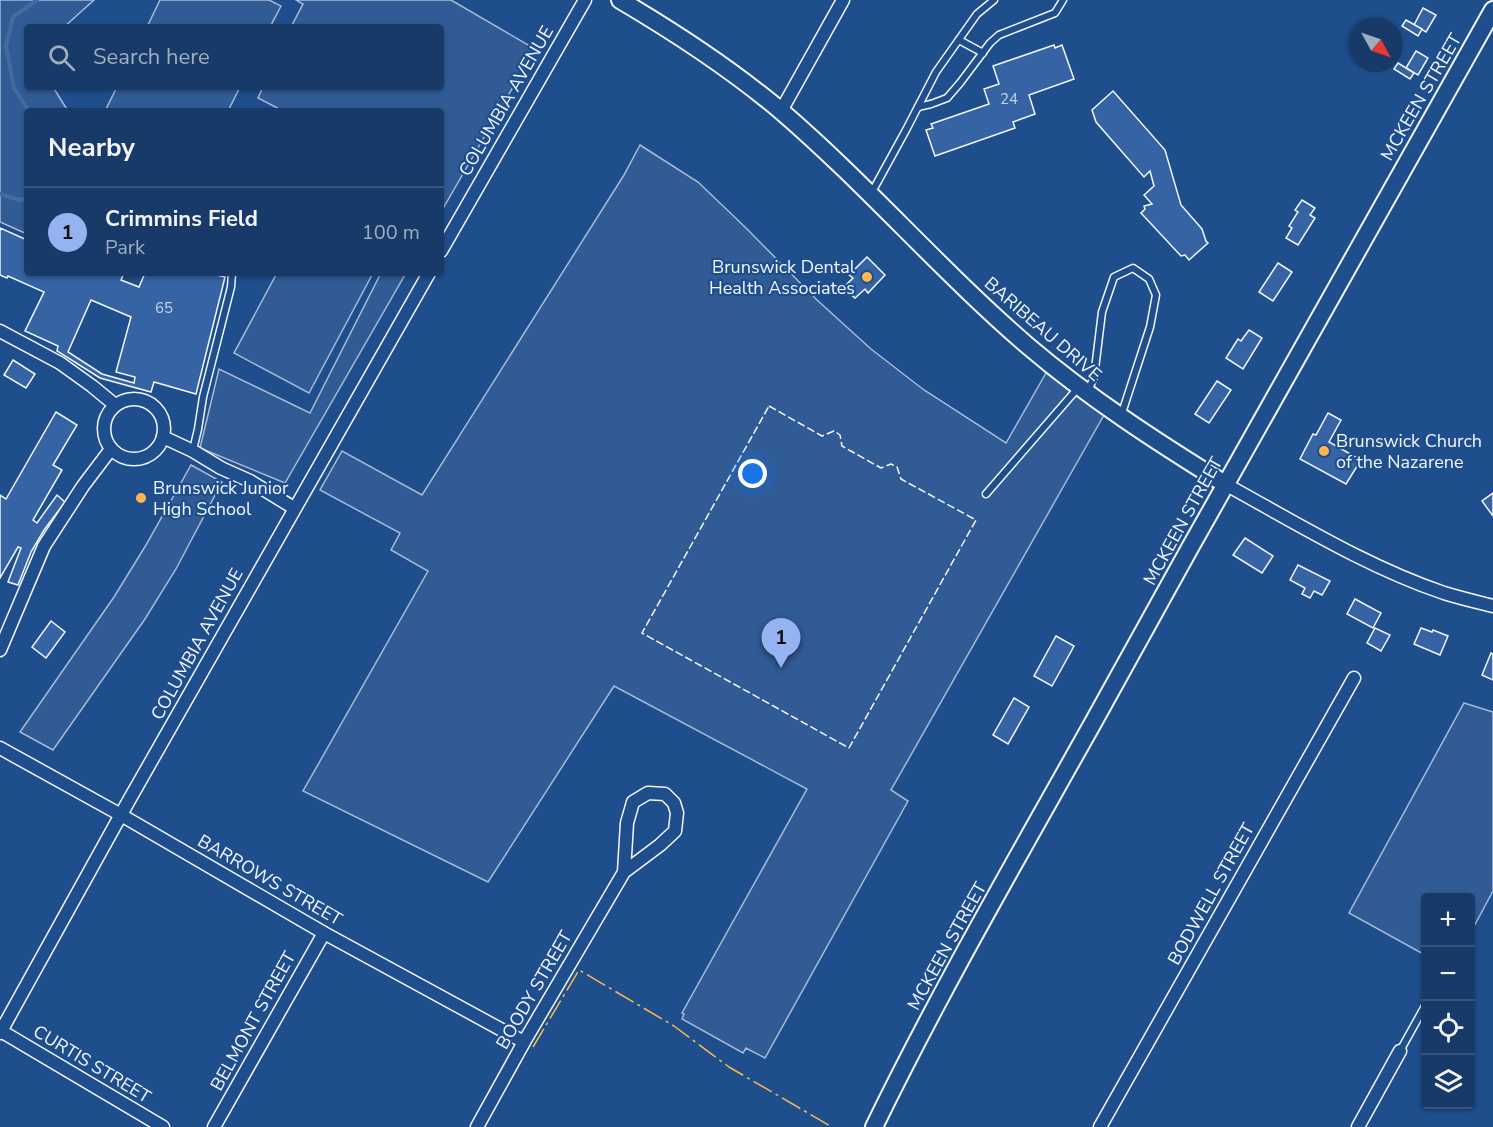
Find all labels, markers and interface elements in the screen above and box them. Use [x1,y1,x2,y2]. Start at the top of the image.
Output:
north arrow [1349,18,1403,72]
street label: COLUMBIA AVENUE [453,21,559,181]
search box [24,24,444,90]
street label: MCKEEN STREET [1375,29,1467,165]
icon: search [45,41,78,74]
text: Search here [93,42,210,72]
house number: 24 [1000,89,1018,109]
text: Nearby [48,130,135,165]
text: Crimmins Field [105,204,258,234]
text: 1 [62,219,74,246]
text: 100 m [362,219,420,246]
text: Park [105,234,145,261]
place label: Brunswick Dental Health Associates [709,255,856,300]
marker: Brunswick Dental Health Associates [860,270,874,284]
street label: BARIBEAU DRIVE [979,271,1107,387]
house number: 65 [155,298,173,318]
place label: Brunswick Church of the Nazarene [1336,429,1482,474]
marker: Brunswick Church of the Nazarene [1317,444,1331,458]
street label: MCKEEN STREET [1138,453,1228,589]
your location [738,459,767,488]
place label: Brunswick Junior High School [153,476,289,521]
marker: Brunswick Junior High School [134,491,148,505]
street label: COLUMBIA AVENUE [145,564,249,724]
pin: 1 [762,618,800,668]
street label: BODWELL STREET [1162,819,1260,969]
street label: BARROWS STREET [193,829,347,931]
street label: MCKEEN STREET [902,878,992,1014]
map controls [1421,893,1475,1109]
button: + [1421,893,1475,947]
street label: BOODY STREET [490,926,578,1054]
street label: BELMONT STREET [205,947,301,1095]
button: − [1421,947,1475,1001]
button: locate [1421,1001,1475,1055]
street label: CURTIS STREET [29,1019,155,1109]
button: layers [1421,1055,1475,1109]

